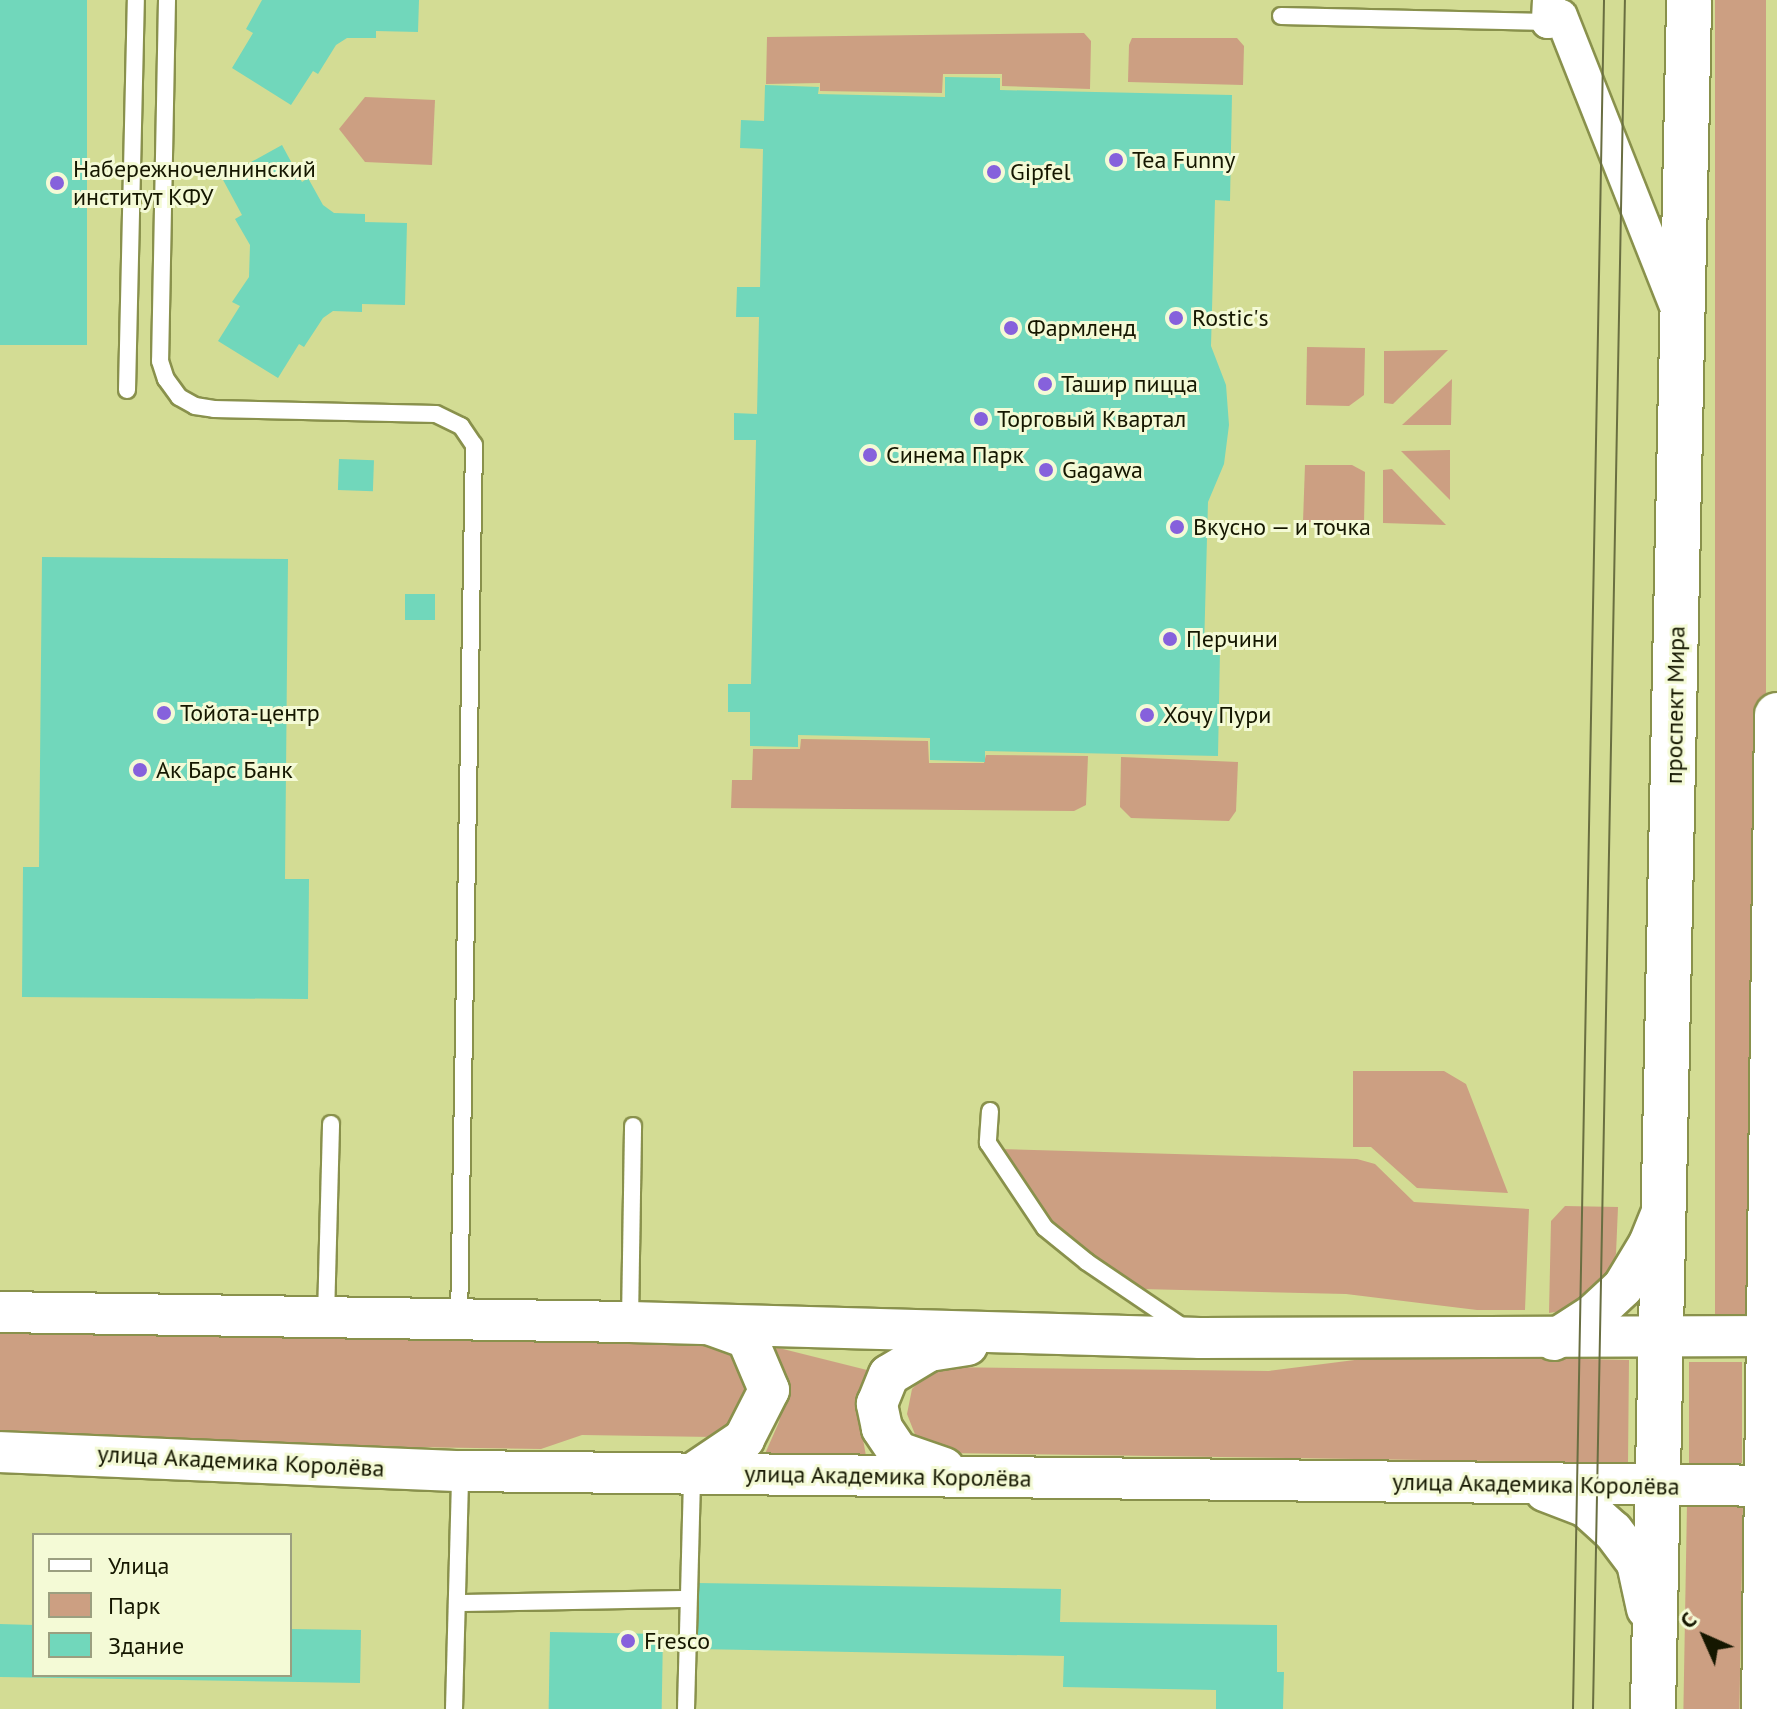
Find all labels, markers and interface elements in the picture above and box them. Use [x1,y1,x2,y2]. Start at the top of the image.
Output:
place label: Tea Funny [1132,146,1236,174]
marker: Tea Funny [1107,151,1125,169]
place label: Набережночелнинский институт КФУ [73,155,316,211]
place label: Gipfel [1010,158,1070,186]
marker: Gipfel [985,163,1003,181]
marker: Набережночелнинский институт КФУ [48,174,66,192]
place label: Rostiс's [1192,304,1269,332]
marker: Rostiс's [1167,309,1185,327]
place label: Фармленд [1027,314,1136,342]
marker: Фармленд [1002,319,1020,337]
place label: Ташир пицца [1061,370,1198,398]
marker: Ташир пицца [1036,375,1054,393]
place label: Торговый Квартал [997,405,1186,433]
marker: Торговый Квартал [972,410,990,428]
place label: Синема Парк [886,441,1024,469]
marker: Синема Парк [861,446,879,464]
place label: Gagawa [1062,456,1143,484]
marker: Gagawa [1037,461,1055,479]
place label: Вкусно — и точка [1193,513,1375,541]
marker: Вкусно — и точка [1168,518,1186,536]
place label: Перчини [1186,625,1278,653]
street label: проспект Мира [1659,625,1691,785]
marker: Перчини [1161,630,1179,648]
place label: Тойота-центр [180,699,320,727]
place label: Хочу Пури [1163,701,1272,729]
marker: Тойота-центр [155,704,173,722]
marker: Хочу Пури [1138,706,1156,724]
place label: Ак Барс Банк [156,756,293,784]
marker: Ак Барс Банк [131,761,149,779]
street label: улица Академика Королёва [96,1439,386,1483]
street label: улица Академика Королёва [744,1459,1032,1493]
street label: улица Академика Королёва [1392,1467,1680,1501]
legend [32,1533,292,1677]
text: Улица [108,1550,169,1581]
text: Парк [108,1590,160,1621]
north arrow [1665,1597,1745,1677]
text: С [1674,1606,1702,1634]
place label: Fresco [644,1627,710,1655]
text: Здание [108,1630,184,1661]
marker: Fresco [619,1632,637,1650]

